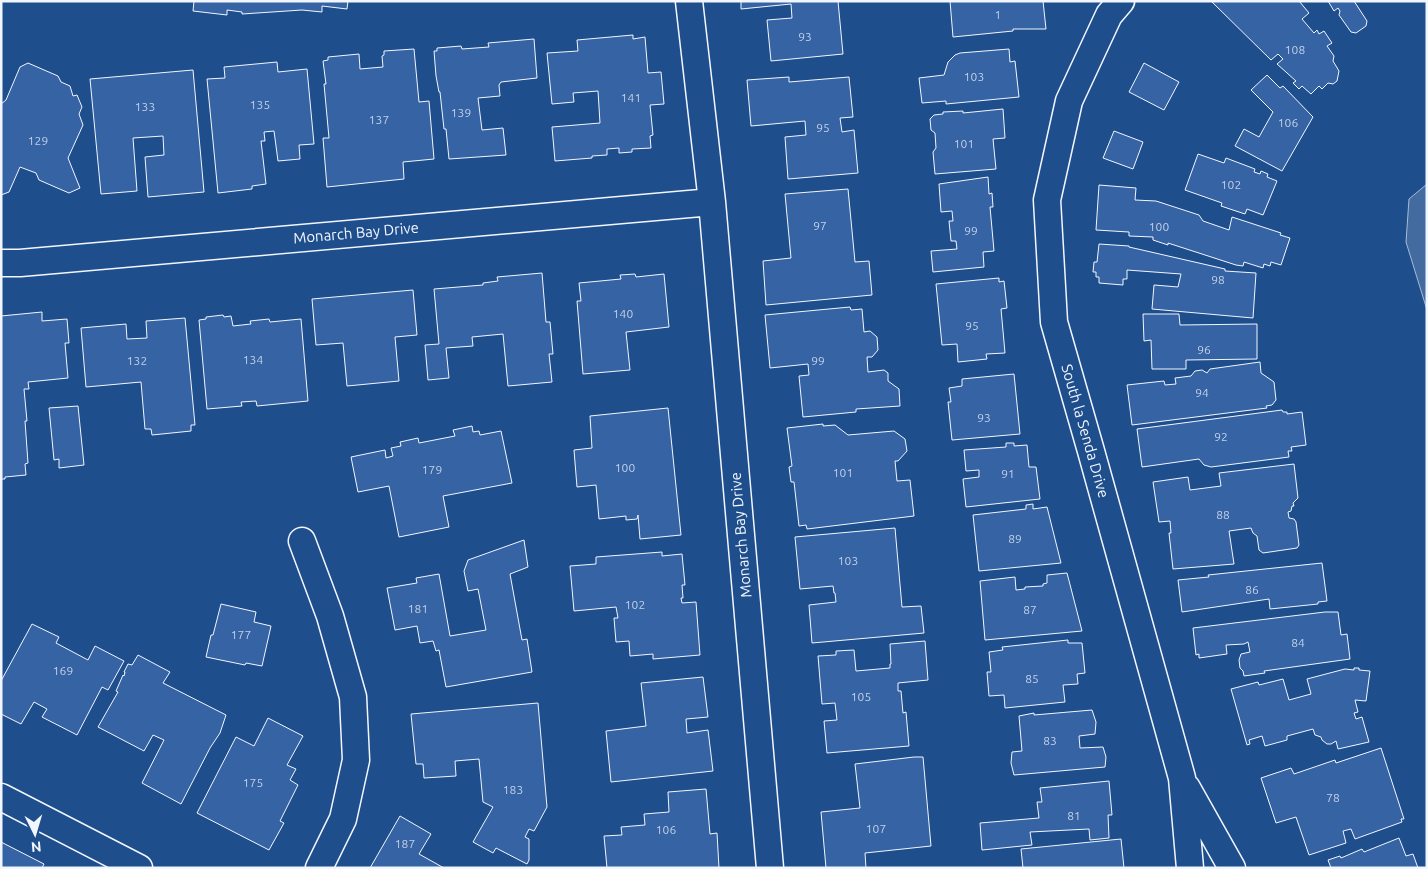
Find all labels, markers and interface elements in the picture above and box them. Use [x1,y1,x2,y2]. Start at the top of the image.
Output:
house number: 1 [995,8,1001,21]
house number: 93 [798,30,812,43]
house number: 108 [1285,43,1305,56]
house number: 103 [964,70,984,83]
house number: 141 [621,91,641,104]
house number: 135 [250,98,270,111]
house number: 133 [135,100,155,113]
house number: 139 [451,106,471,119]
house number: 137 [369,113,389,126]
house number: 106 [1278,116,1298,129]
house number: 95 [816,121,830,134]
house number: 129 [28,134,48,147]
house number: 101 [954,137,974,150]
house number: 102 [1221,178,1241,191]
street label: Monarch Bay Drive [292,219,419,246]
house number: 97 [813,219,827,232]
house number: 100 [1149,220,1169,233]
house number: 99 [964,224,978,237]
house number: 98 [1211,273,1225,286]
house number: 140 [613,307,633,320]
house number: 95 [965,319,979,332]
house number: 96 [1197,343,1211,356]
house number: 134 [243,353,263,366]
house number: 132 [127,354,147,367]
house number: 99 [811,354,825,367]
street label: South la Senda Drive [1058,362,1113,500]
house number: 94 [1195,386,1209,399]
house number: 93 [977,411,991,424]
house number: 92 [1214,430,1228,443]
house number: 100 [615,461,635,474]
house number: 179 [422,463,442,476]
house number: 101 [833,466,853,479]
house number: 91 [1001,467,1015,480]
street label: Monarch Bay Drive [727,472,754,599]
house number: 88 [1216,508,1230,521]
house number: 89 [1008,532,1022,545]
house number: 103 [838,554,858,567]
house number: 86 [1245,583,1259,596]
house number: 102 [625,598,645,611]
house number: 181 [408,602,428,615]
house number: 87 [1023,603,1037,616]
house number: 177 [231,628,251,641]
house number: 84 [1291,636,1305,649]
house number: 169 [53,664,73,677]
house number: 85 [1025,672,1039,685]
house number: 105 [851,690,871,703]
house number: 83 [1043,734,1057,747]
house number: 175 [243,776,263,789]
house number: 183 [503,783,523,796]
house number: 78 [1326,791,1340,804]
north arrow [10,809,60,859]
house number: 81 [1067,809,1081,822]
house number: 107 [866,822,886,835]
house number: 106 [656,823,676,836]
house number: 187 [395,837,415,850]
text: N [30,839,42,855]

